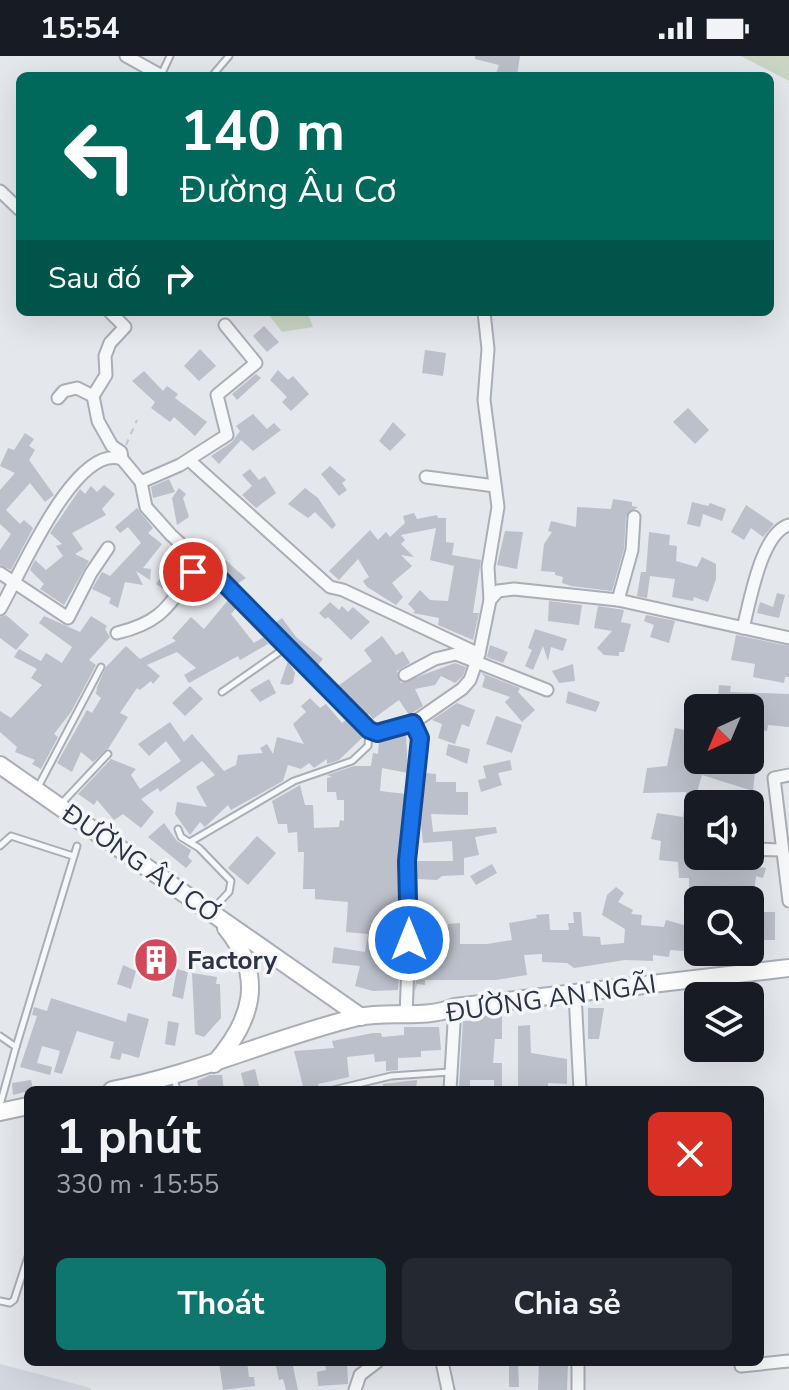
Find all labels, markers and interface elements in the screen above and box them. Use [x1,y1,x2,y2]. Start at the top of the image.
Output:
text: 15:54 [40,8,119,49]
text: 140 m [180,93,345,170]
icon: left [48,104,152,208]
text: Đường Âu Cơ [180,166,396,215]
icon: right [157,256,201,300]
text: Sau đó [48,258,141,299]
pin [159,538,227,606]
icon: arrive [171,550,215,594]
north arrow [684,694,764,774]
map controls [684,694,764,1062]
button: sound [684,790,764,870]
street label: ĐƯỜNG ÂU CƠ [54,796,226,931]
button: search [684,886,764,966]
position arrow [367,898,451,982]
building icon: Factory [132,936,180,984]
place label: Factory [187,943,277,978]
street label: ĐƯỜNG AN NGÃI [443,966,658,1031]
button: layers [684,982,764,1062]
text: 1 phút [56,1104,201,1170]
button: close [648,1112,732,1196]
text: 330 m · 15:55 [56,1167,219,1202]
button: Thoát [56,1258,386,1350]
button: Chia sẻ [402,1258,732,1350]

